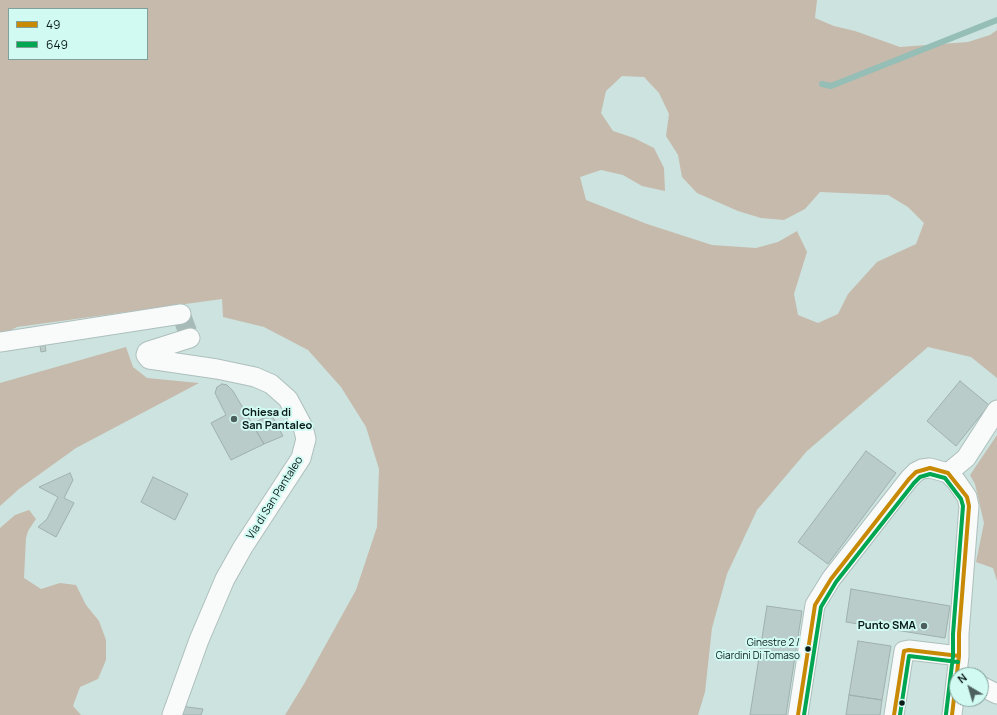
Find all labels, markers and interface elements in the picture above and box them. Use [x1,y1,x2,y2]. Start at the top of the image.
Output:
legend [8,8,148,60]
text: 49 [46,16,60,33]
text: 649 [46,36,68,53]
place label: Chiesa di San Pantaleo [242,406,312,432]
marker: Chiesa di San Pantaleo [229,414,239,424]
street label: Via di San Pantaleo [244,454,306,542]
place label: Punto SMA [858,619,916,633]
marker: Punto SMA [919,621,929,631]
place label: Ginestre 2 / Giardini Di Tomaso [716,637,800,660]
marker: Ginestre 2 / Giardini Di Tomaso [803,644,813,654]
north arrow [949,667,989,707]
text: N [954,670,970,686]
unlabelled marker [897,698,907,708]

